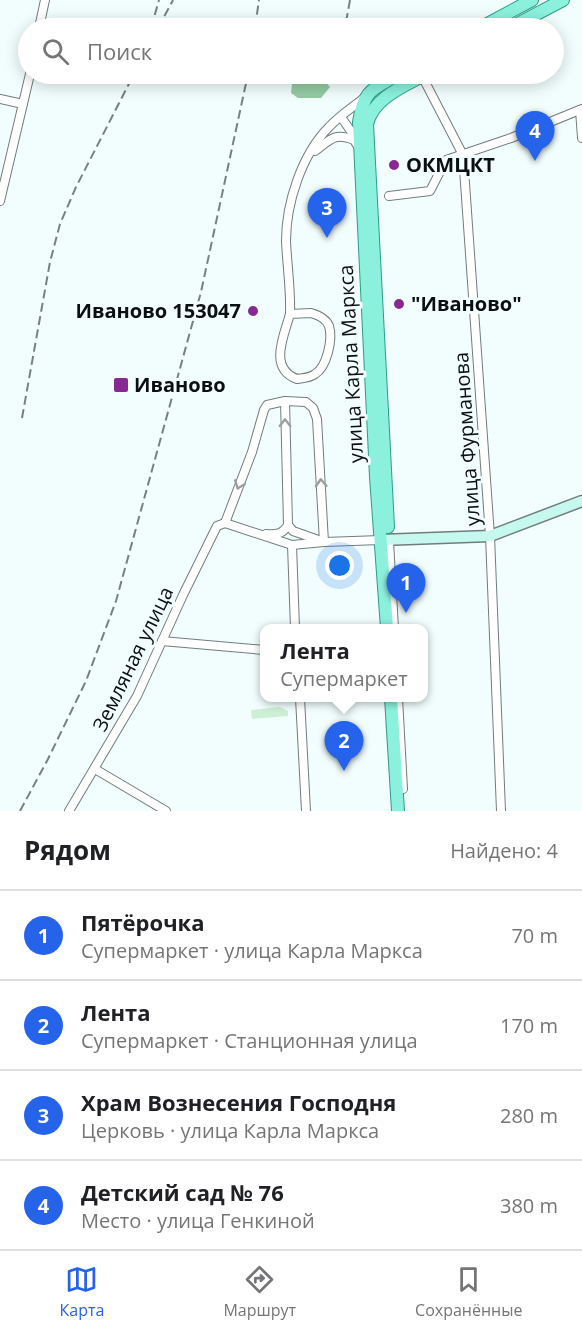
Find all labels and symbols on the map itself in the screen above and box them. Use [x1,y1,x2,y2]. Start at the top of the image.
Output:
pin: 4 [516,112,554,161]
place label: ОКМЦКТ [406,151,495,178]
marker: ОКМЦКТ [387,158,401,172]
pin: 3 [308,188,346,238]
street label: улица Карла Маркса [332,264,369,464]
place label: "Иваново" [411,290,522,317]
place label: Иваново 153047 [75,297,241,324]
marker: "Иваново" [392,297,406,311]
marker: Иваново 153047 [246,304,260,318]
street label: улица Фурманова [447,351,486,527]
place label: Иваново [134,371,226,398]
marker: Иваново [112,376,130,394]
one-way arrow [279,419,292,428]
one-way arrow [234,479,246,490]
one-way arrow [314,479,327,488]
your location [325,551,354,580]
pin: 1 [386,564,426,613]
street label: Земляная улица [86,582,179,736]
pin: 2 [324,722,364,771]

